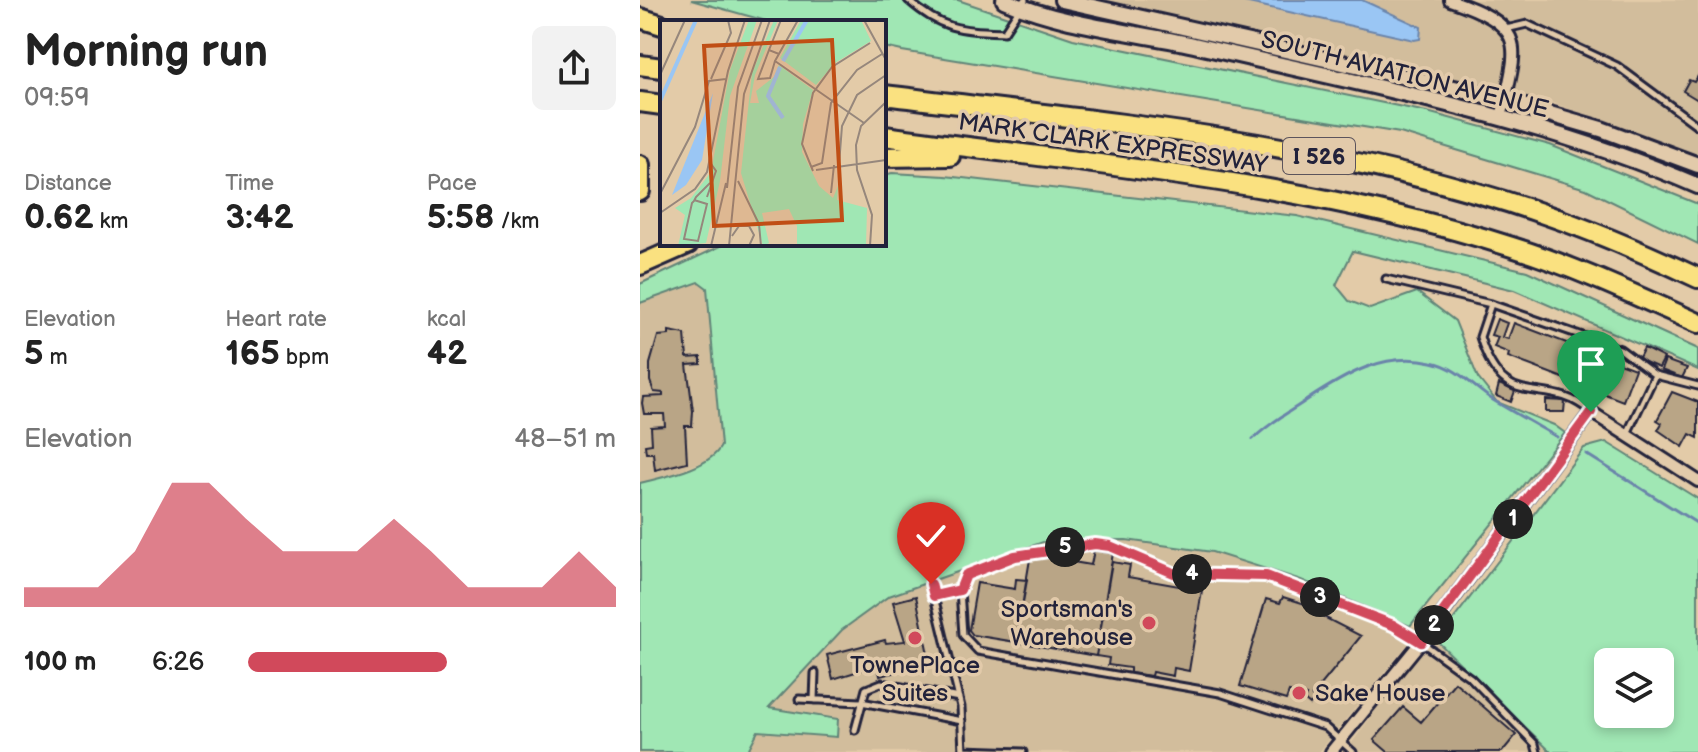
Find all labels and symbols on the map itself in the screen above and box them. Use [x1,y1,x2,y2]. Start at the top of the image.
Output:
inset map [660,20,886,246]
street label: SOUTH AVIATION AVENUE [1258,25,1552,124]
street label: MARK CLARK EXPRESSWAY [957,107,1270,180]
road number: I 526 [1283,138,1355,174]
pin [1557,330,1625,412]
pin: 1 [1493,499,1533,539]
pin [897,502,965,584]
pin: 5 [1045,527,1085,567]
pin: 4 [1172,554,1212,594]
pin: 3 [1300,577,1340,617]
place label: Sportsman's Warehouse [1001,595,1133,652]
pin: 2 [1414,605,1454,645]
marker: Sportsman's Warehouse [1140,614,1158,632]
marker: TownePlace Suites [906,629,924,647]
place label: TownePlace Suites [850,651,980,708]
place label: Sake House [1315,679,1446,708]
marker: Sake House [1290,684,1308,702]

